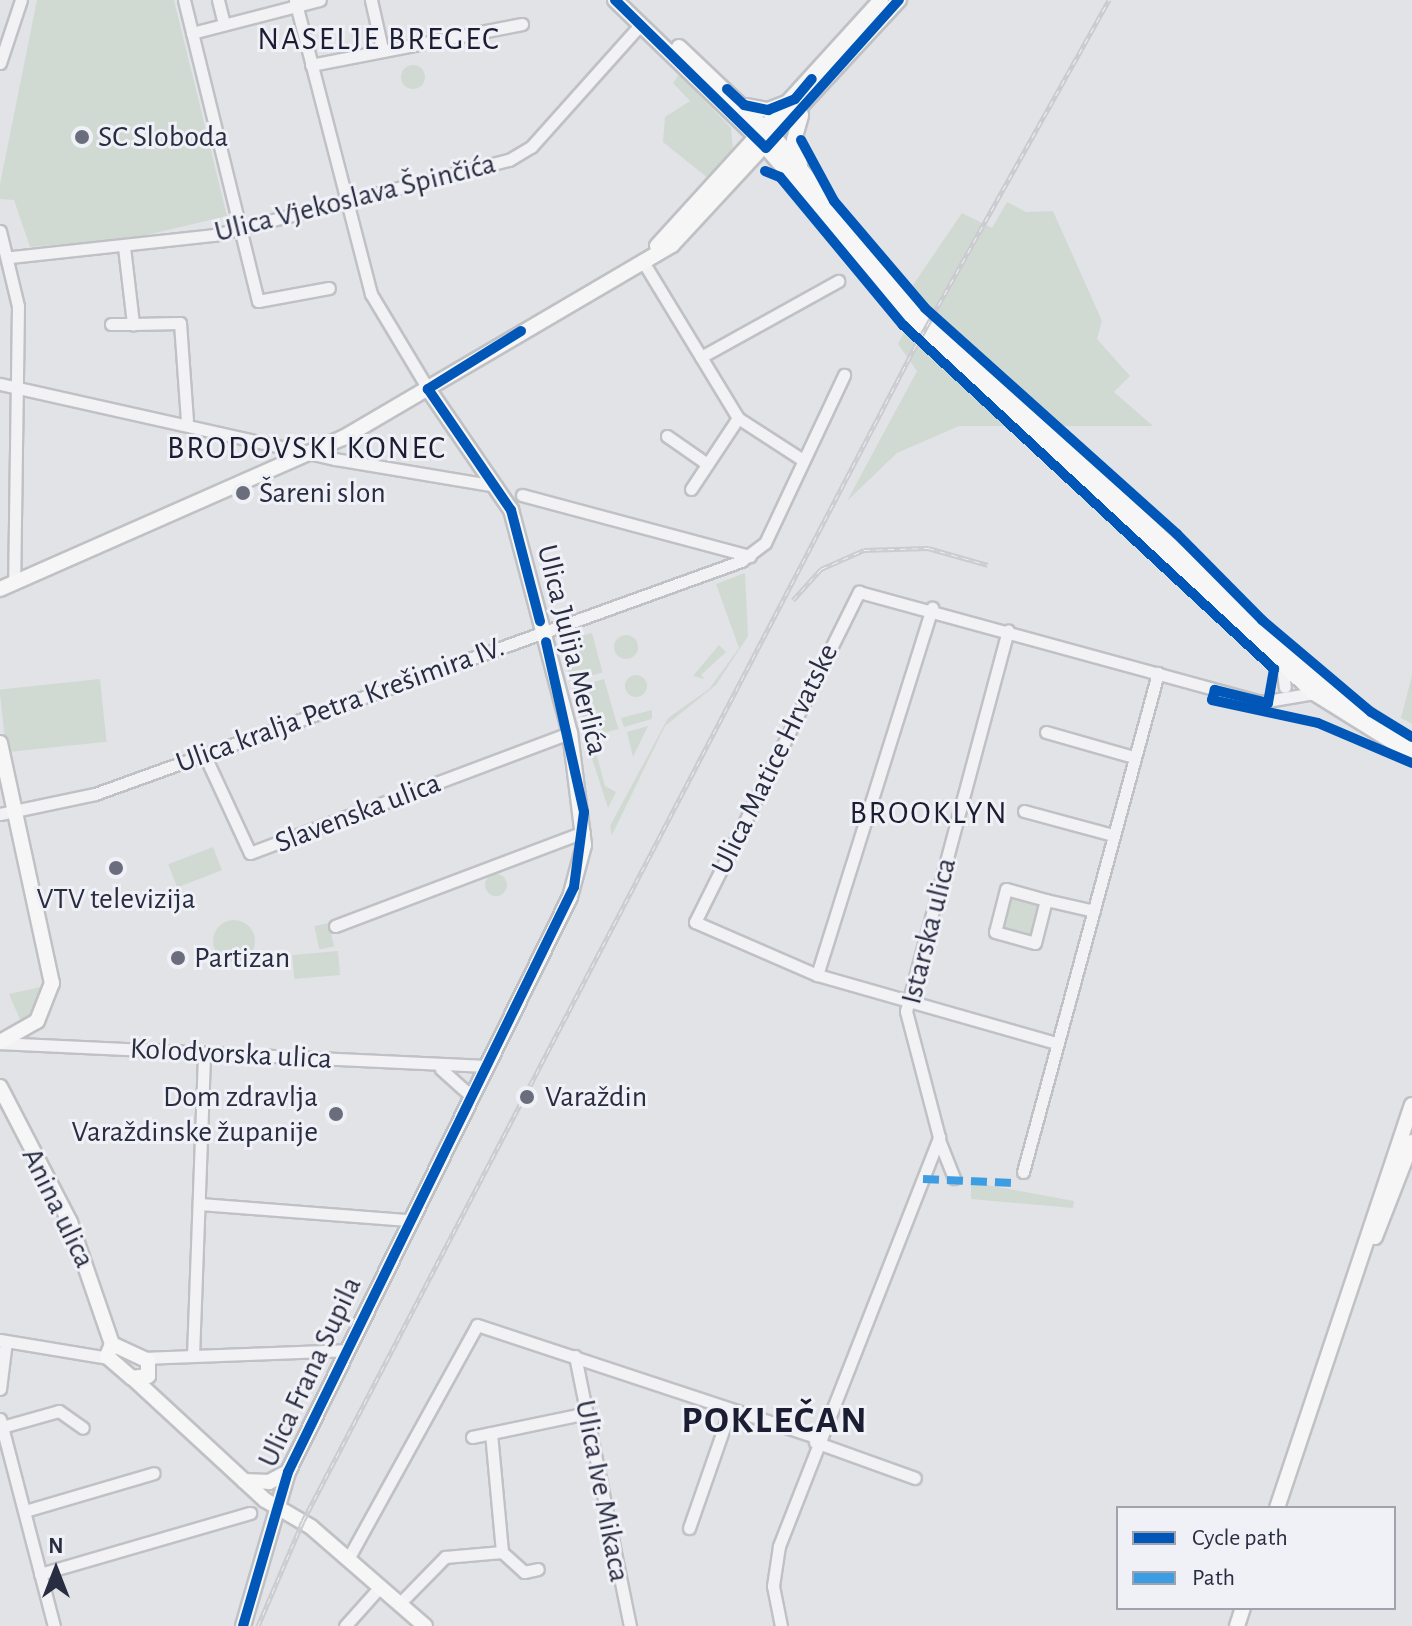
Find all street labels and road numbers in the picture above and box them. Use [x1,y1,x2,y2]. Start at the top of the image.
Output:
street label: Ulica Vjekoslava Špinčića [211,146,499,250]
street label: Ulica Julija Merlića [528,541,616,759]
street label: Ulica kralja Petra Krešimira IV. [171,629,509,781]
street label: Ulica Matice Hrvatske [704,638,846,880]
street label: Slavenska ulica [270,765,446,861]
street label: Istarska ulica [893,854,965,1008]
street label: Kolodvorska ulica [129,1031,333,1077]
street label: Anina ulica [14,1142,102,1274]
street label: Ulica Frana Supila [250,1271,370,1473]
street label: Ulica Ive Mikaca [567,1397,637,1585]

